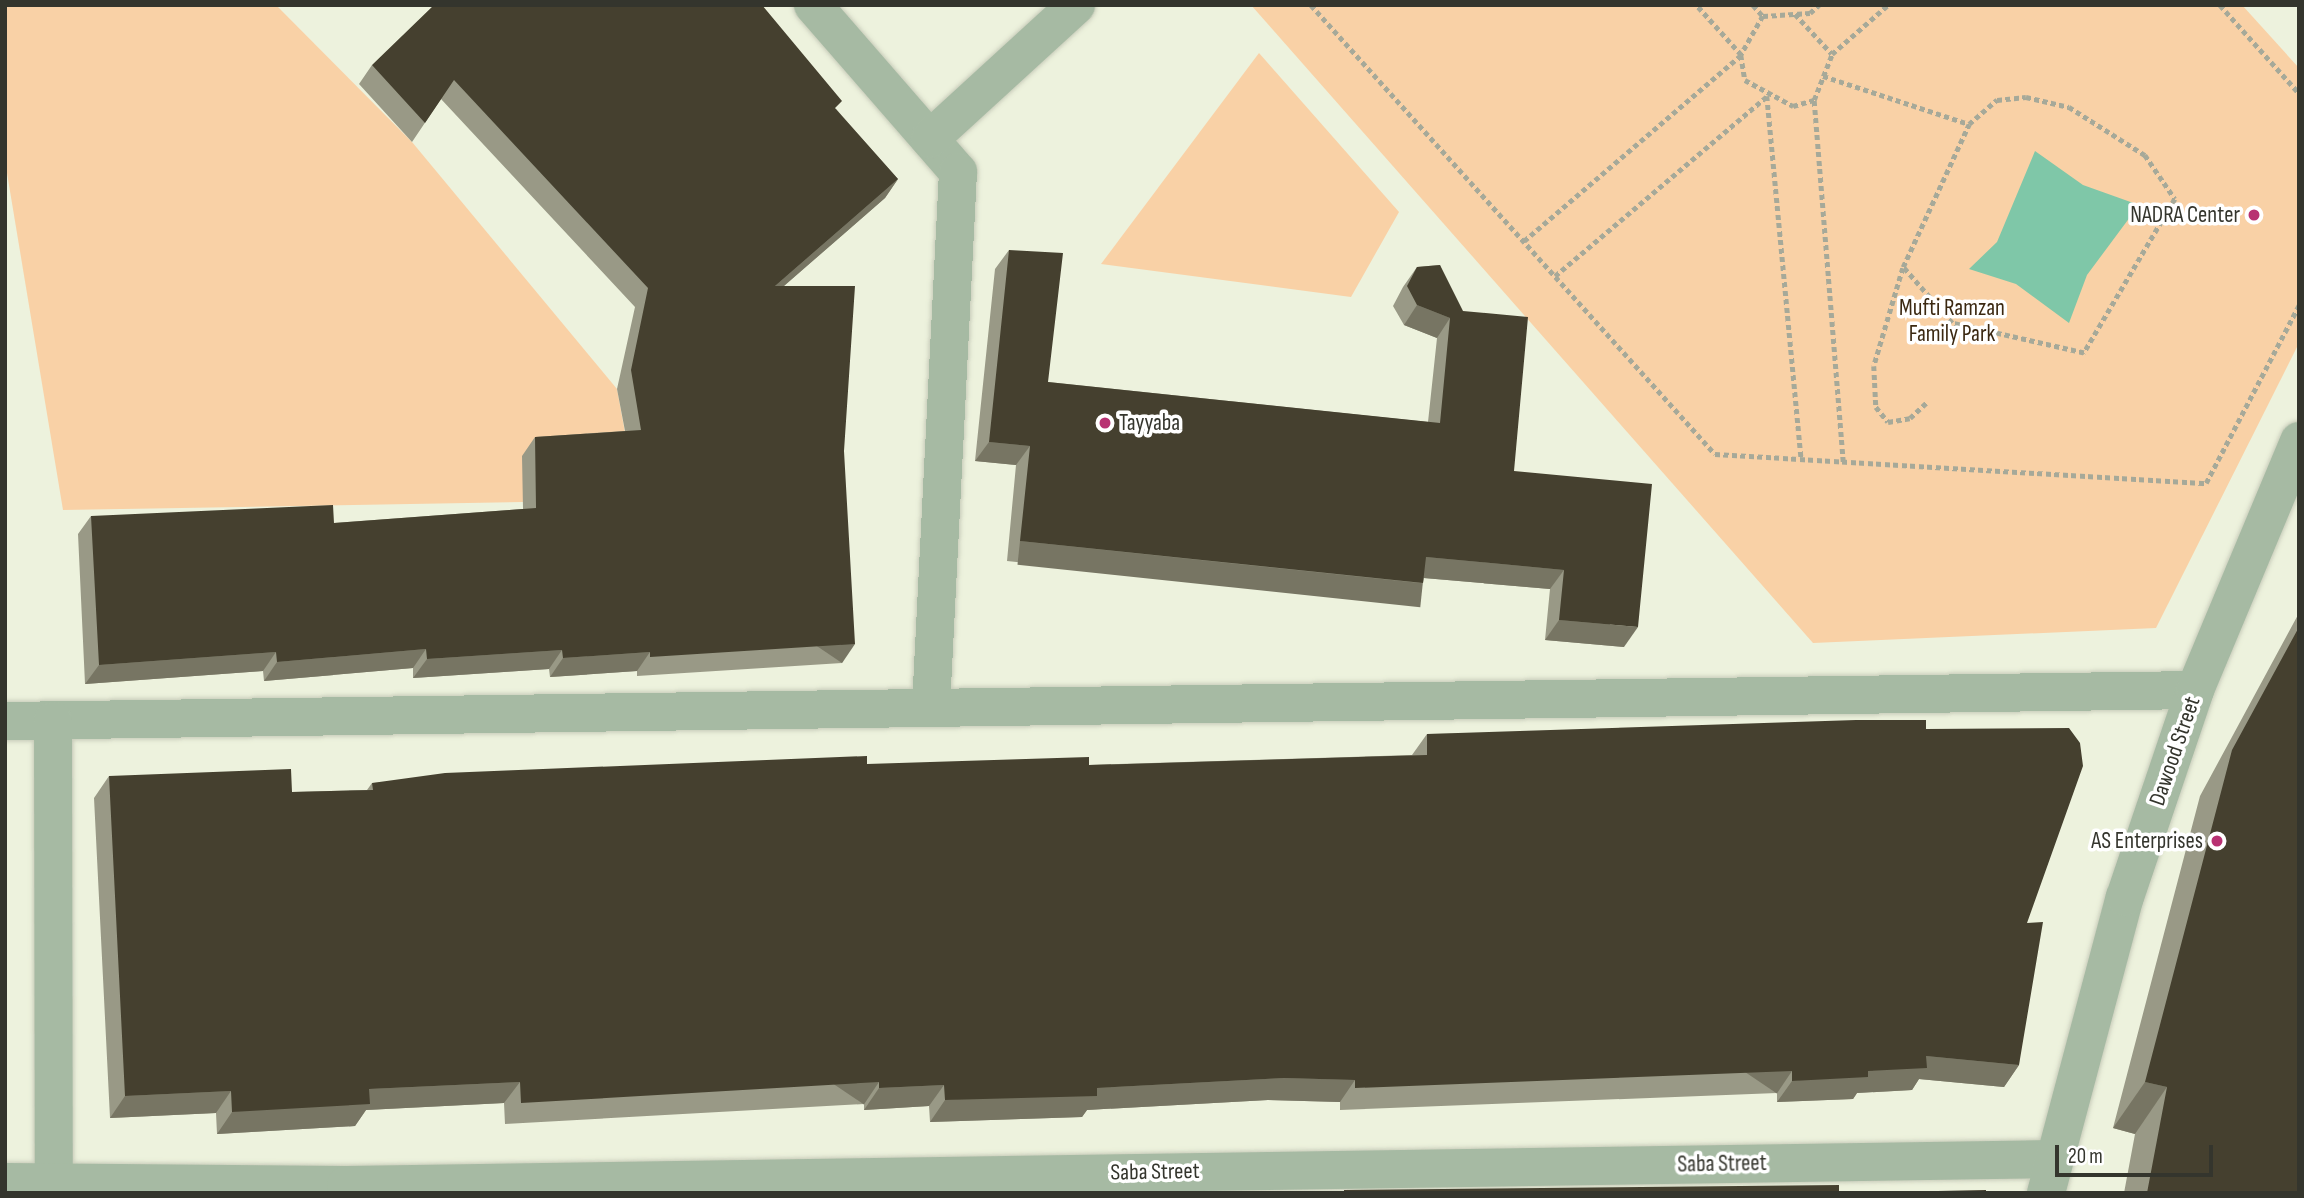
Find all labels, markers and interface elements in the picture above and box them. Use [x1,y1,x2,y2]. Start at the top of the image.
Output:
place label: NADRA Center [2130,201,2240,229]
marker: NADRA Center [2246,207,2262,223]
park label: Mufti Ramzan Family Park [1899,294,2005,348]
place label: Tayyaba [1119,409,1180,437]
marker: Tayyaba [1097,415,1113,431]
street label: Dawood Street [2143,693,2207,809]
place label: AS Enterprises [2091,827,2203,855]
marker: AS Enterprises [2209,833,2225,849]
scale bar [2059,1132,2216,1176]
text: 20 m [2068,1144,2103,1169]
street label: Saba Street [1677,1149,1767,1179]
street label: Saba Street [1110,1157,1200,1187]

